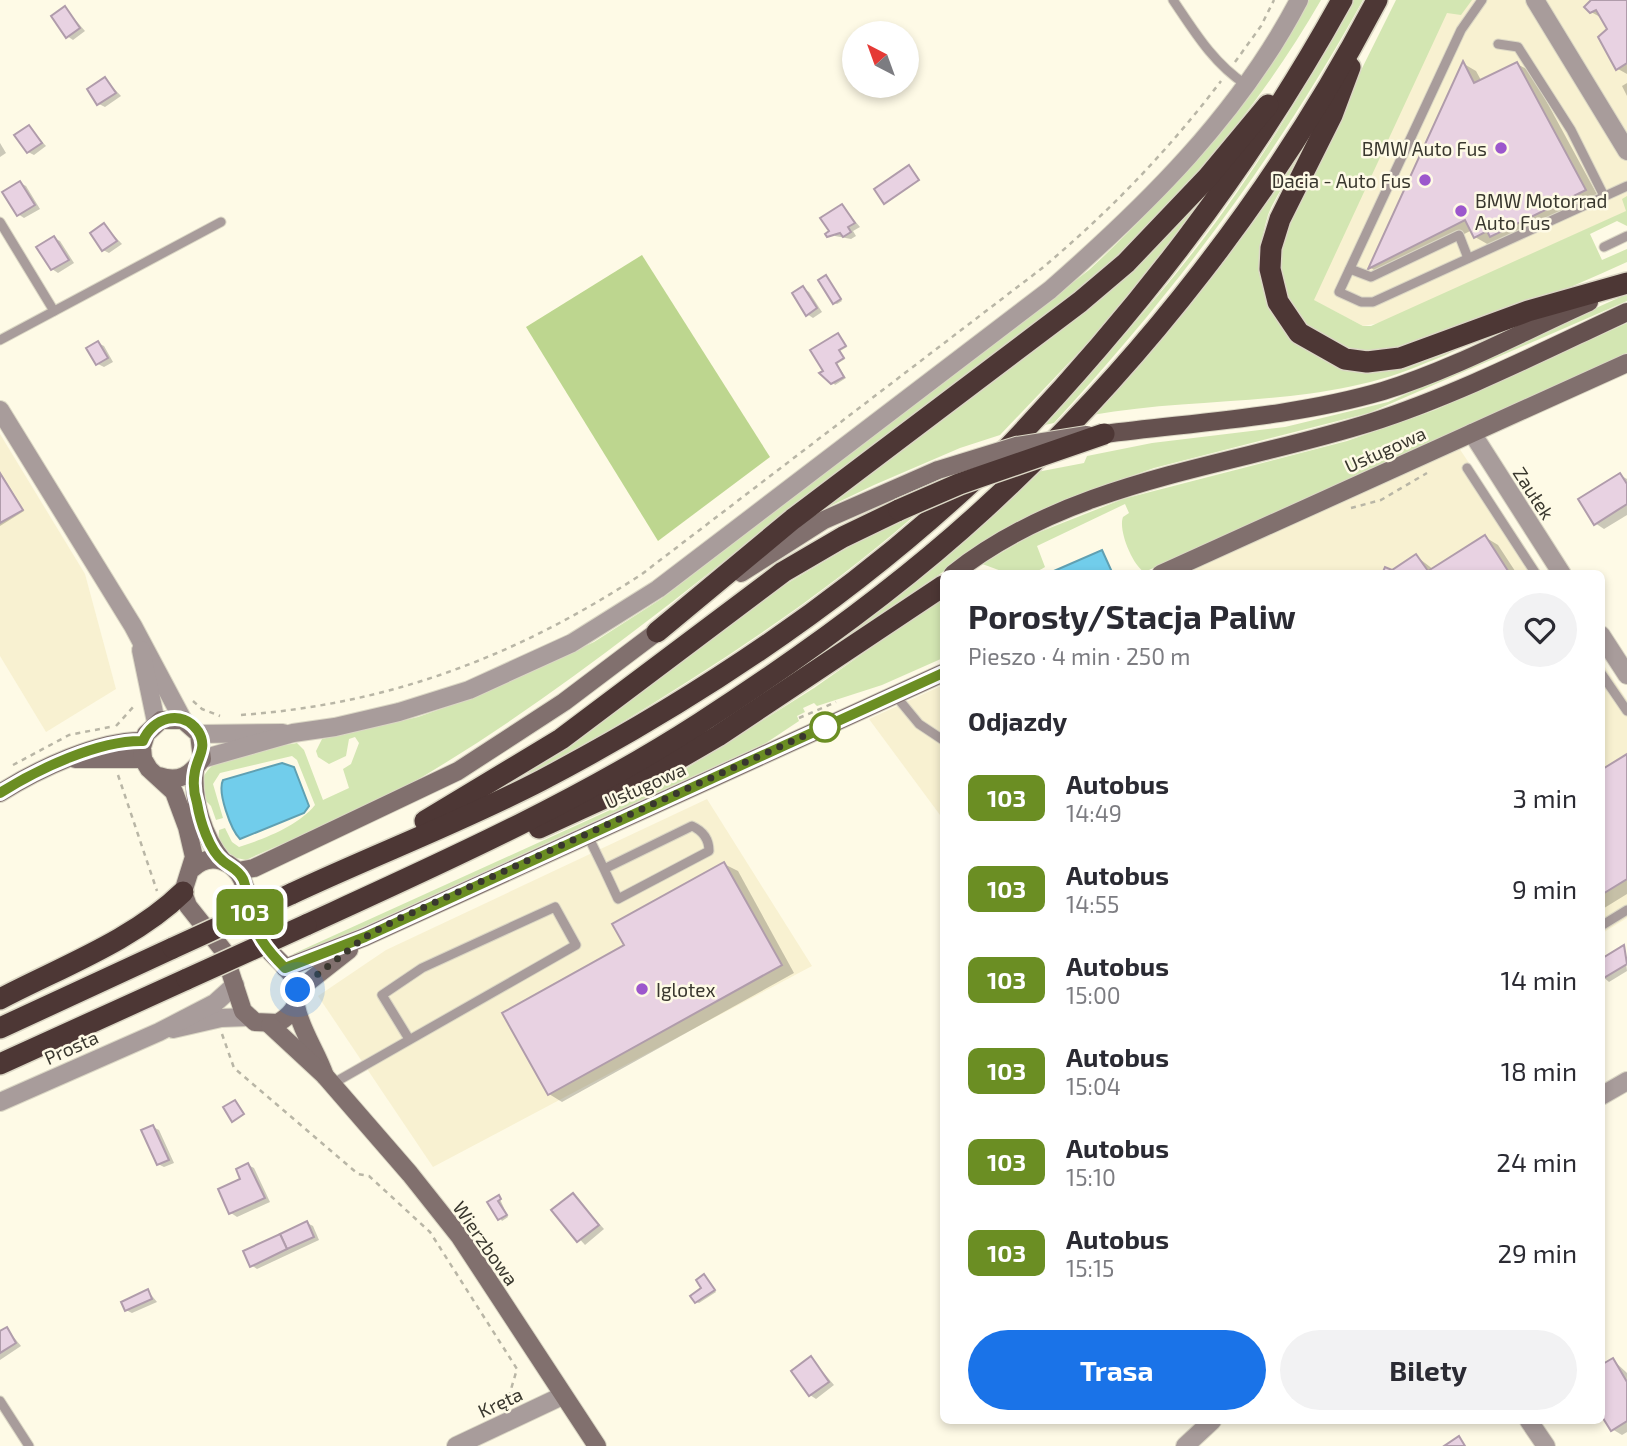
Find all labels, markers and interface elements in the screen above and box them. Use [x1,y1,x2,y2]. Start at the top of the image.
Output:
north arrow [842,21,919,98]
map controls [842,21,919,98]
place label: BMW Auto Fus [1362,137,1487,160]
marker: BMW Auto Fus [1493,140,1509,156]
place label: Dacia - Auto Fus [1272,169,1411,192]
marker: Dacia - Auto Fus [1417,172,1433,188]
place label: BMW Motorrad Auto Fus [1475,189,1607,234]
marker: BMW Motorrad Auto Fus [1453,203,1469,219]
street label: Usługowa [1341,421,1429,477]
street label: Zaułek [1509,462,1560,524]
button: heart [1503,593,1577,667]
text: Porosły/Stacja Paliw [968,596,1296,636]
text: Pieszo · 4 min · 250 m [968,642,1190,670]
text: Odjazdy [968,705,1067,736]
unlabelled marker [810,712,840,742]
street label: Usługowa [601,757,689,813]
text: Autobus [1066,768,1169,799]
text: 3 min [1512,782,1577,813]
text: 103 [987,783,1026,812]
text: 14:49 [1066,799,1122,827]
text: Autobus [1066,859,1169,890]
text: 9 min [1512,873,1577,904]
text: 103 [987,874,1026,903]
line badge: 103 [210,889,290,935]
text: 14:55 [1066,890,1119,918]
text: 103 [230,897,270,926]
text: Autobus [1066,950,1169,981]
text: 14 min [1501,964,1577,995]
text: 103 [987,965,1026,994]
your location [280,972,315,1007]
place label: Iglotex [656,978,715,1001]
marker: Iglotex [634,981,650,997]
text: 15:00 [1066,981,1121,1009]
street label: Prosta [40,1025,102,1069]
text: Autobus [1066,1041,1169,1072]
text: 18 min [1501,1055,1577,1086]
text: 103 [987,1056,1026,1085]
text: 15:04 [1066,1072,1121,1100]
text: Autobus [1066,1132,1169,1163]
text: 24 min [1496,1146,1577,1177]
text: 103 [987,1147,1026,1176]
text: 15:10 [1066,1163,1116,1191]
street label: Wierzbowa [449,1196,523,1290]
text: Autobus [1066,1223,1169,1254]
text: 29 min [1497,1237,1577,1268]
text: 103 [987,1238,1026,1267]
text: 15:15 [1066,1254,1114,1282]
button: Trasa [968,1330,1266,1410]
button: Bilety [1280,1330,1577,1410]
street label: Kręta [474,1382,526,1422]

